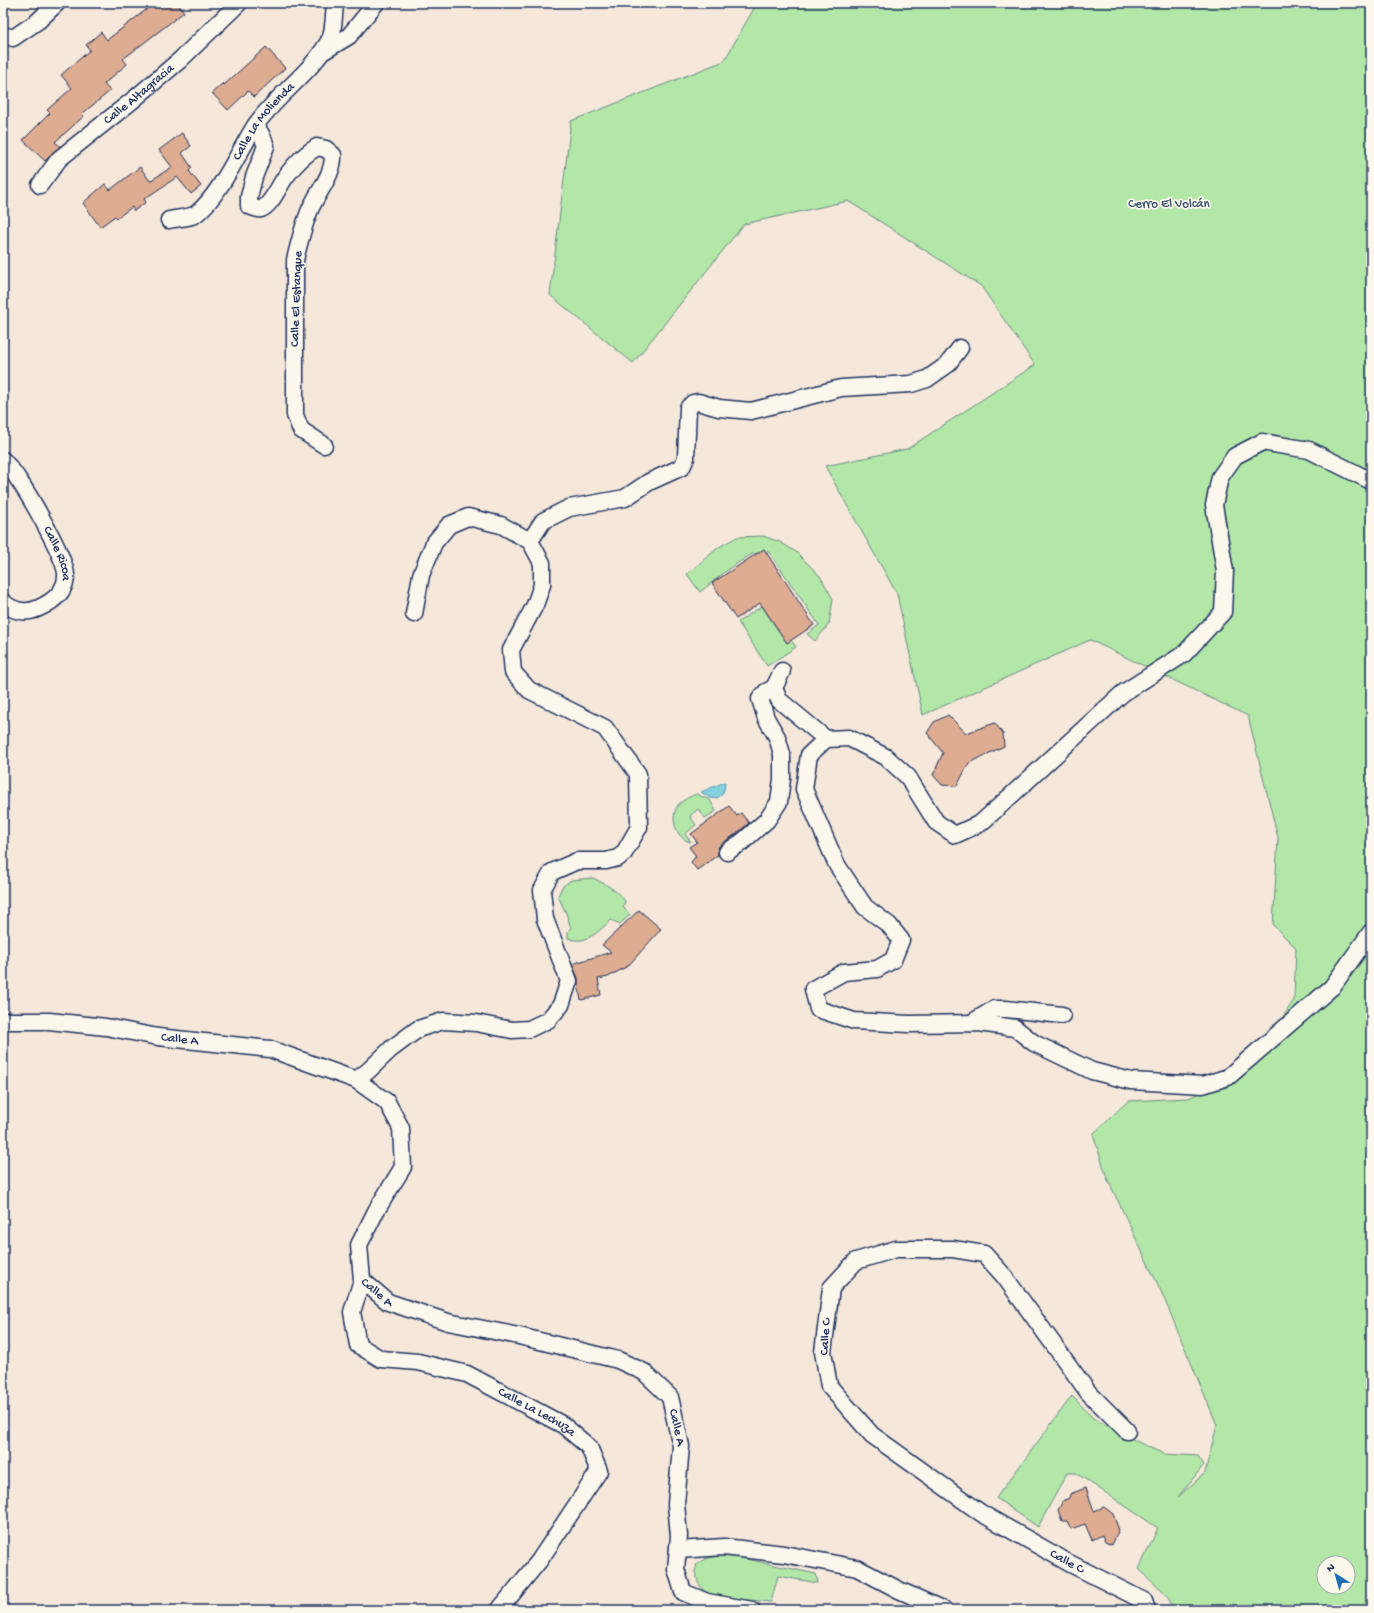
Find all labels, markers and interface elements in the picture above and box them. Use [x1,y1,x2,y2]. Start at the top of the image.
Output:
street label: Calle Altagracia [101,60,178,128]
street label: Calle La Molienda [229,79,298,163]
park label: Cerro El Volcán [1128,197,1211,212]
street label: Calle El Estanque [288,250,306,347]
street label: Calle Ricoa [40,524,74,582]
street label: Calle A [160,1030,200,1049]
street label: Calle A [358,1275,395,1311]
street label: Calle C [817,1317,835,1356]
street label: Calle La Lechuza [495,1384,579,1440]
street label: Calle A [665,1407,689,1449]
street label: Calle C [1047,1546,1087,1577]
north arrow [1316,1555,1356,1595]
text: N [1325,1562,1338,1576]

